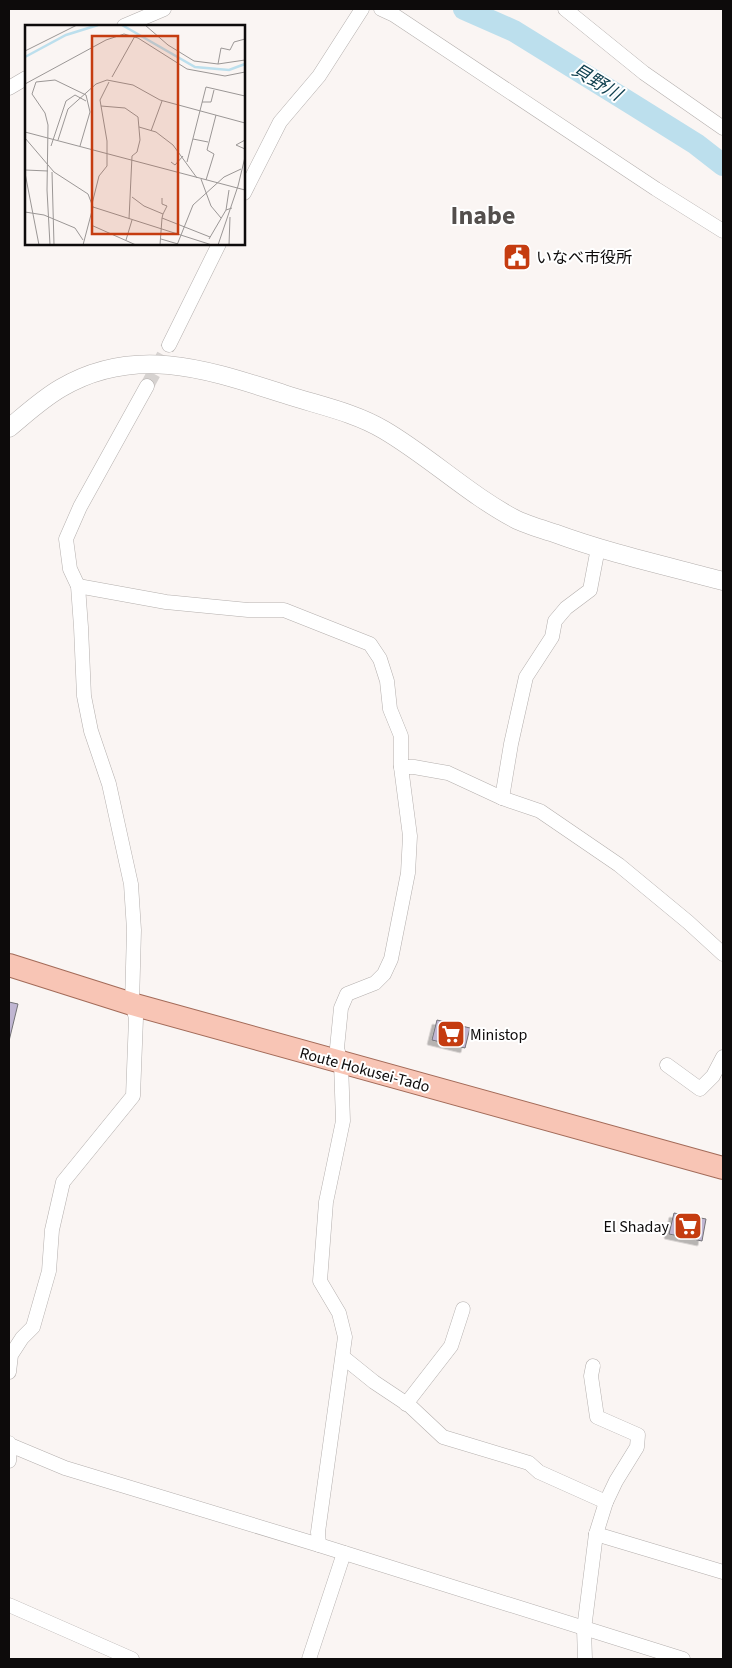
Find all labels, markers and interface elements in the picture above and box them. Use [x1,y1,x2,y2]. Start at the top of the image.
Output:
inset map [25,25,245,245]
water label: 貝野川 [567,58,628,108]
district label: Inabe [451,197,515,234]
public building icon: いなべ市役所 [502,242,532,272]
place label: いなべ市役所 [536,247,632,269]
supermarket icon: Ministop [436,1019,466,1049]
place label: Ministop [470,1024,528,1046]
street label: Route Hokusei-Tado [297,1042,432,1098]
supermarket icon: El Shaday [673,1211,703,1241]
place label: El Shaday [604,1216,670,1238]

